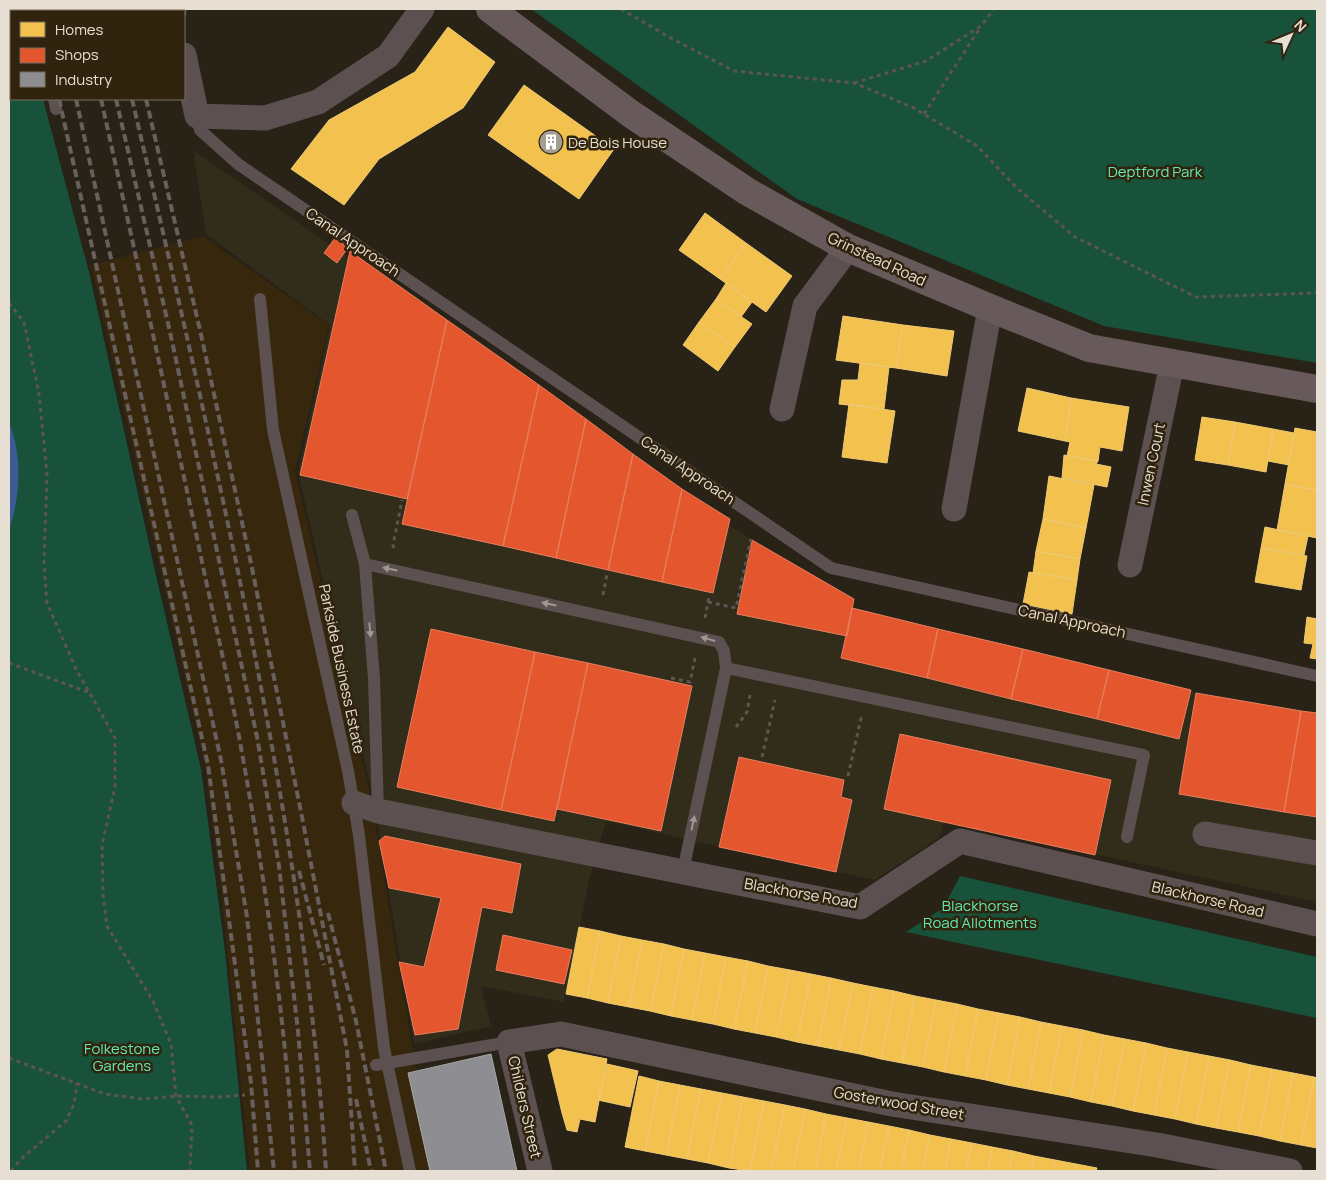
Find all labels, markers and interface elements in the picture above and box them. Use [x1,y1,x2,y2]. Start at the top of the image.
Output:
legend [10,10,185,100]
north arrow [1266,10,1316,60]
text: N [1290,15,1311,36]
text: Homes [55,19,104,40]
text: Shops [55,44,99,65]
text: Industry [55,69,112,90]
building icon: De Bois House [538,129,564,155]
place label: De Bois House [568,132,667,153]
park label: Deptford Park [1108,161,1203,182]
street label: Canal Approach [302,203,404,281]
street label: Grinstead Road [824,227,930,291]
street label: Inwen Court [1132,421,1170,507]
street label: Canal Approach [637,431,739,509]
one-way arrow [383,565,398,573]
street label: Parkside Business Estate [314,582,370,756]
street label: Canal Approach [1016,599,1128,643]
one-way arrow [542,600,557,608]
one-way arrow [366,622,374,638]
one-way arrow [700,634,715,642]
one-way arrow [689,815,697,830]
street label: Blackhorse Road [743,873,859,913]
street label: Blackhorse Road [1150,876,1266,922]
park label: Blackhorse Road Allotments [923,895,1037,933]
park label: Folkestone Gardens [84,1038,160,1076]
street label: Childers Street [503,1054,547,1160]
street label: Gosterwood Street [832,1081,966,1125]

